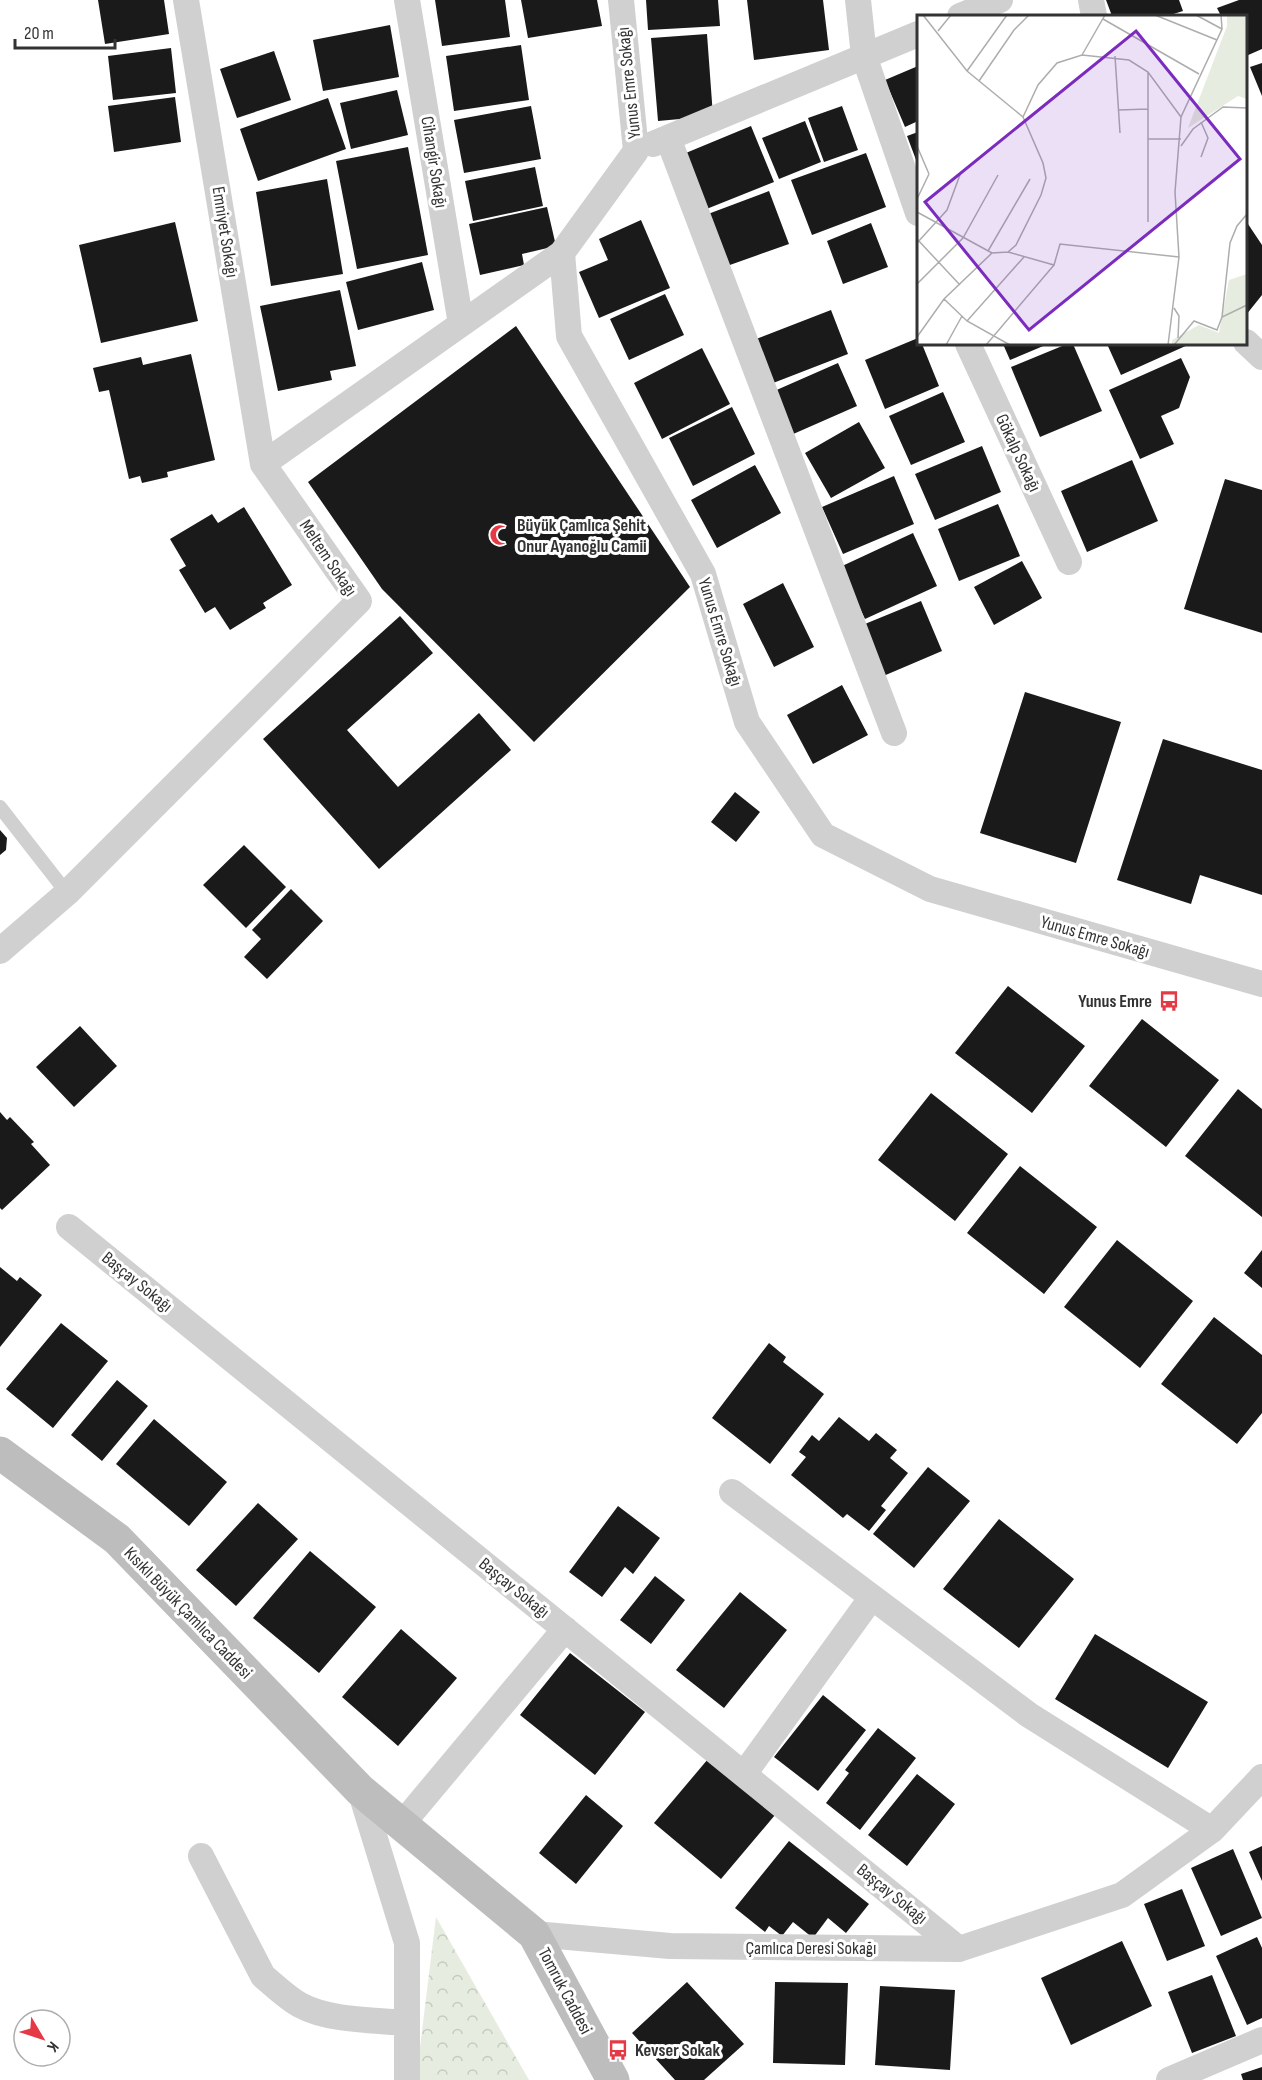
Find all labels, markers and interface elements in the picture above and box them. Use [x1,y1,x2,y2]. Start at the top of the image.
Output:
scale bar [15,12,116,50]
inset map [917,15,1247,345]
text: 20 m [24,23,54,44]
street label: Yunus Emre Sokağı [613,26,645,140]
street label: Cihangir Sokağı [416,115,452,209]
street label: Emniyet Sokağı [207,185,243,279]
street label: Gökalp Sokağı [991,411,1045,495]
place label: Büyük Çamlıca Şehit Onur Ayanoğlu Camii [517,515,647,557]
street label: Meltem Sokağı [295,516,361,600]
mosque icon: Büyük Çamlıca Şehit Onur Ayanoğlu Camii [488,523,512,547]
street label: Yunus Emre Sokağı [694,575,746,689]
street label: Yunus Emre Sokağı [1038,911,1152,963]
bus stop icon: Yunus Emre [1157,989,1181,1013]
place label: Yunus Emre [1078,991,1152,1012]
street label: Başçay Sokağı [98,1247,176,1317]
street label: Kısıklı Büyük Çamlıca Caddesi [120,1543,256,1683]
street label: Başçay Sokağı [475,1553,553,1623]
street label: Başçay Sokağı [853,1859,931,1929]
street label: Çamlıca Deresi Sokağı [746,1938,876,1959]
street label: Tomruk Caddesi [533,1944,597,2038]
north arrow [12,2008,72,2068]
text: K [43,2037,62,2056]
bus stop icon: Kevser Sokak [606,2038,630,2062]
place label: Kevser Sokak [635,2040,720,2061]

